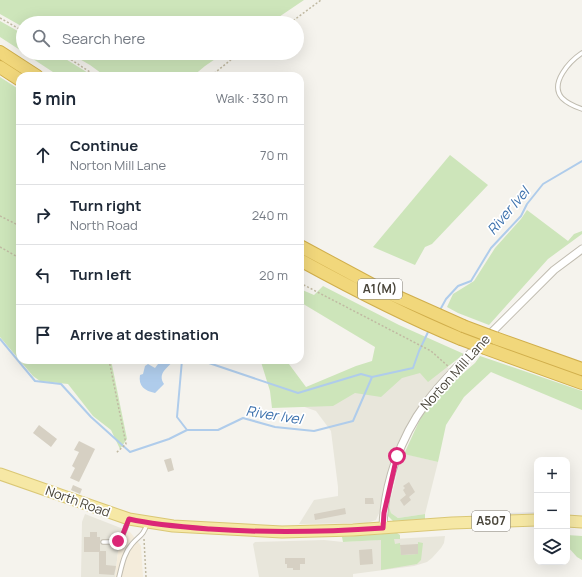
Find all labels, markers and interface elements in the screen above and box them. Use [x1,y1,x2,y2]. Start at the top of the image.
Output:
search box [16,16,304,60]
icon: search [30,27,52,49]
text: Search here [62,28,145,49]
text: 5 min [32,87,76,110]
text: Walk · 330 m [216,89,288,107]
text: Continue [70,135,138,156]
icon: ahead [32,144,54,166]
text: 70 m [260,146,288,164]
text: Norton Mill Lane [70,156,166,174]
water label: River Ivel [482,182,534,238]
text: Turn right [70,195,141,216]
icon: right [32,204,54,226]
text: 240 m [252,206,288,224]
text: North Road [70,216,138,234]
icon: left [32,264,54,286]
text: Turn left [70,264,132,285]
text: 20 m [259,266,288,284]
road number: A1(M) [358,279,402,299]
icon: arrive [32,324,54,346]
text: Arrive at destination [70,324,219,345]
street label: Norton Mill Lane [416,330,494,414]
water label: River Ivel [245,401,305,429]
route start [388,447,406,465]
map controls [534,457,570,565]
button: + [534,457,570,493]
street label: North Road [43,481,113,521]
button: − [534,493,570,529]
road number: A507 [472,511,510,531]
button: layers [534,529,570,565]
route end [109,532,127,550]

